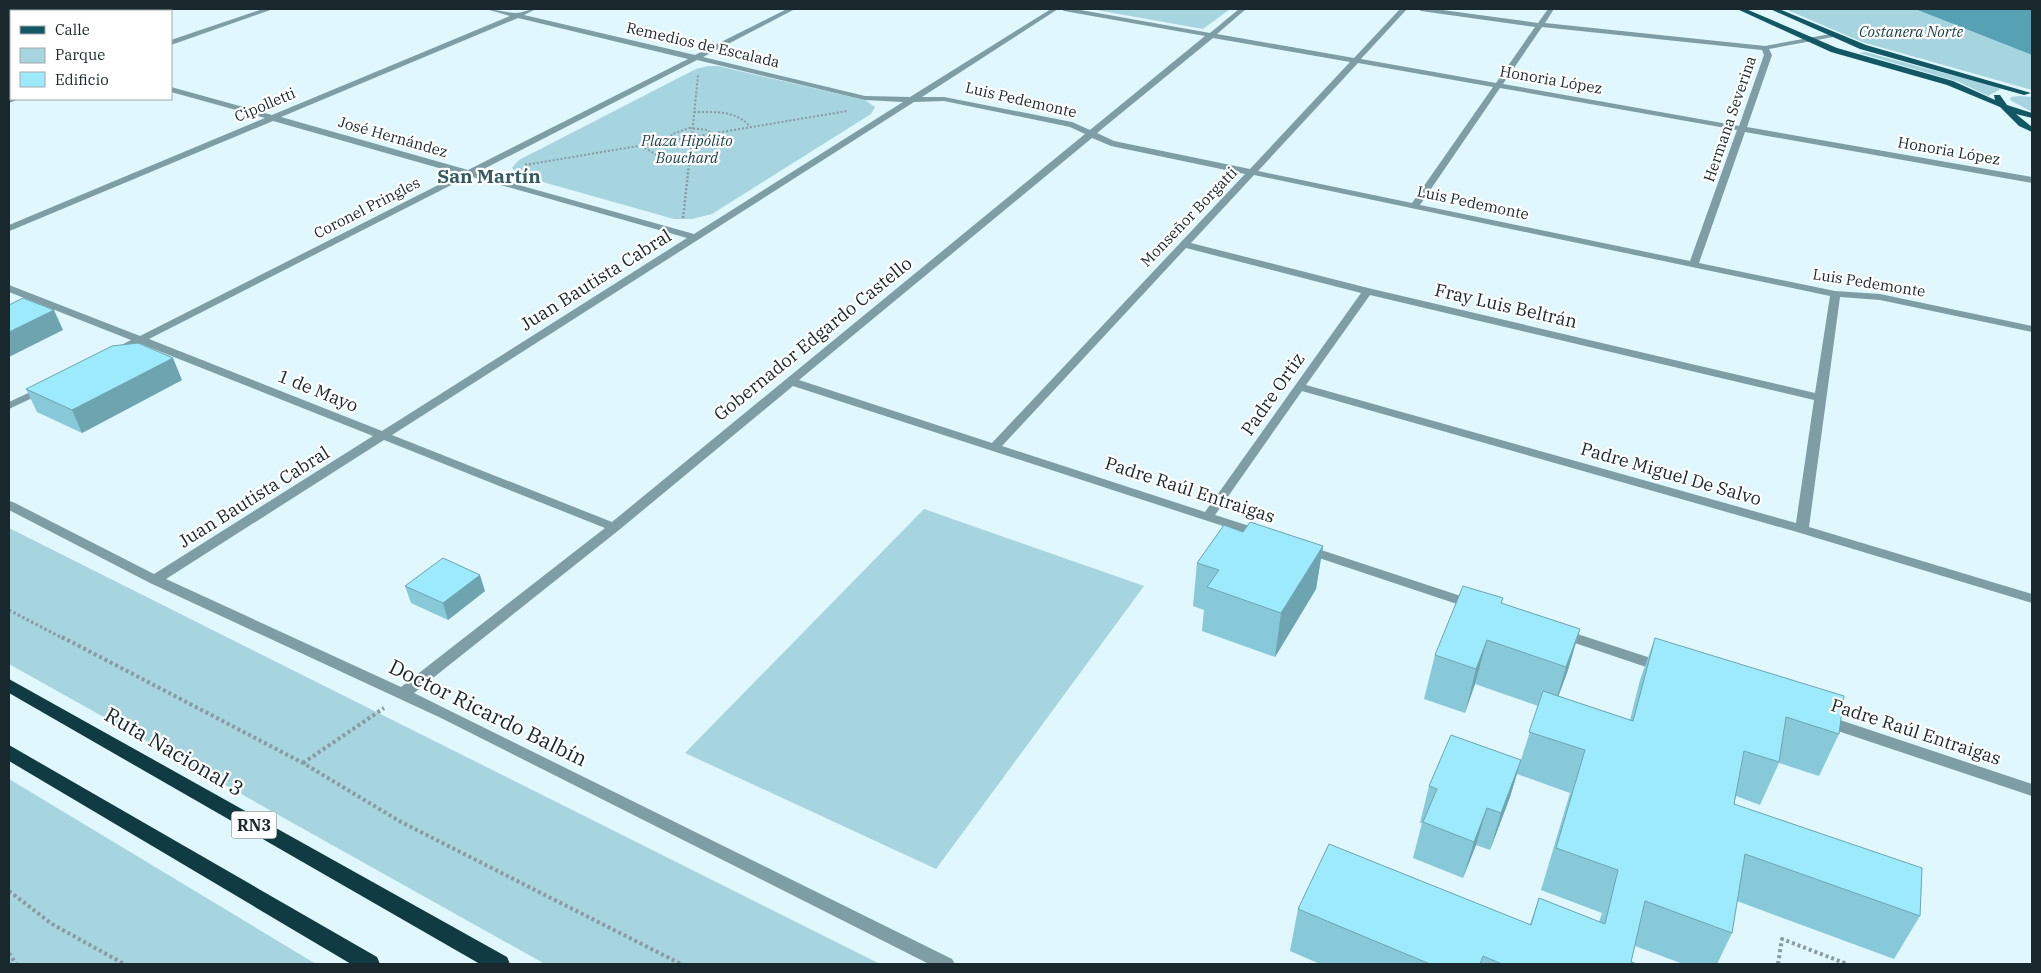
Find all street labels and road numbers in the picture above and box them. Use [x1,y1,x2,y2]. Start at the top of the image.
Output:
street label: Remedios de Escalada [625,18,782,71]
street label: Hermana Severina [1699,53,1760,184]
street label: Honoria López [1498,61,1604,98]
street label: Luis Pedemonte [964,77,1079,122]
street label: Cipolletti [231,83,298,126]
street label: José Hernández [336,112,450,161]
street label: Honoria López [1896,132,2002,169]
street label: Monseñor Borgatti [1136,163,1241,270]
street label: Coronel Pringles [310,173,423,243]
street label: Luis Pedemonte [1416,181,1531,224]
street label: Juan Bautista Cabral [516,224,676,335]
street label: Gobernador Edgardo Castello [709,252,916,426]
street label: Luis Pedemonte [1811,264,1927,301]
street label: Fray Luis Beltrán [1433,278,1579,333]
street label: Padre Ortiz [1236,348,1309,440]
street label: 1 de Mayo [275,364,362,417]
street label: Padre Miguel De Salvo [1578,437,1764,510]
street label: Juan Bautista Cabral [174,441,334,552]
street label: Padre Raúl Entraigas [1102,451,1278,528]
street label: Doctor Ricardo Balbín [385,652,592,772]
street label: Padre Raúl Entraigas [1828,693,2004,770]
street label: Ruta Nacional 3 [100,700,249,802]
road number: RN3 [232,812,276,838]

